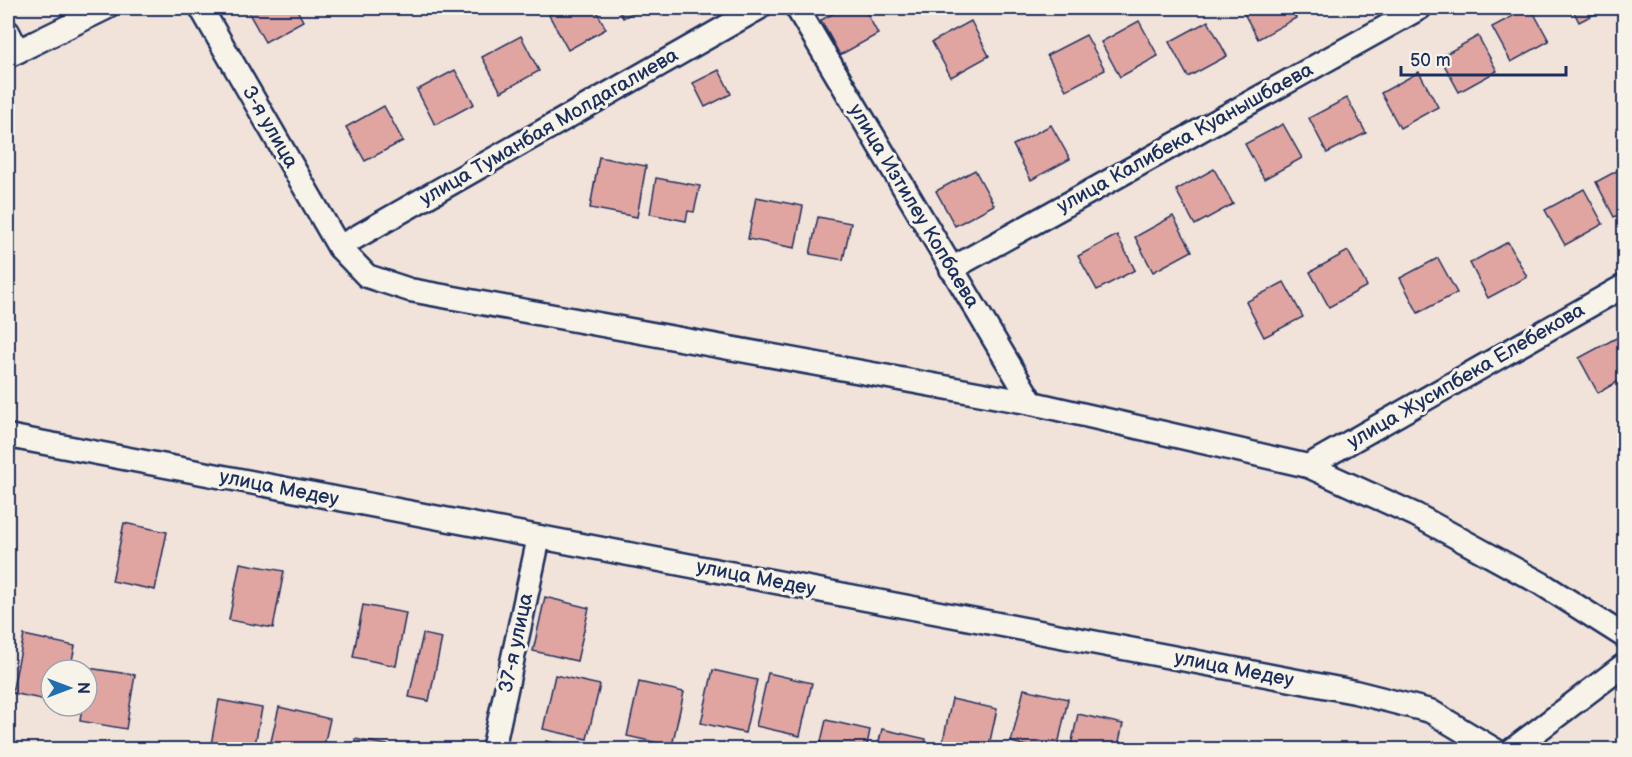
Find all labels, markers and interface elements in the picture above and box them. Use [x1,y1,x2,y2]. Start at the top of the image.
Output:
scale bar [1401,39,1566,77]
street label: улица Туманбая Молдагалиева [415,43,683,211]
text: 50 m [1410,50,1451,71]
street label: улица Калибека Куанышбаева [1053,57,1317,219]
street label: 3-я улица [237,81,303,173]
street label: улица Изтилеу Копбаева [843,100,985,313]
street label: улица Жусипбека Елебекова [1343,298,1589,454]
street label: улица Медеу [217,465,341,511]
street label: улица Медеу [694,555,818,601]
street label: 37-я улица [494,591,538,695]
street label: улица Медеу [1172,646,1296,692]
north arrow [39,658,99,718]
text: N [73,682,92,694]

